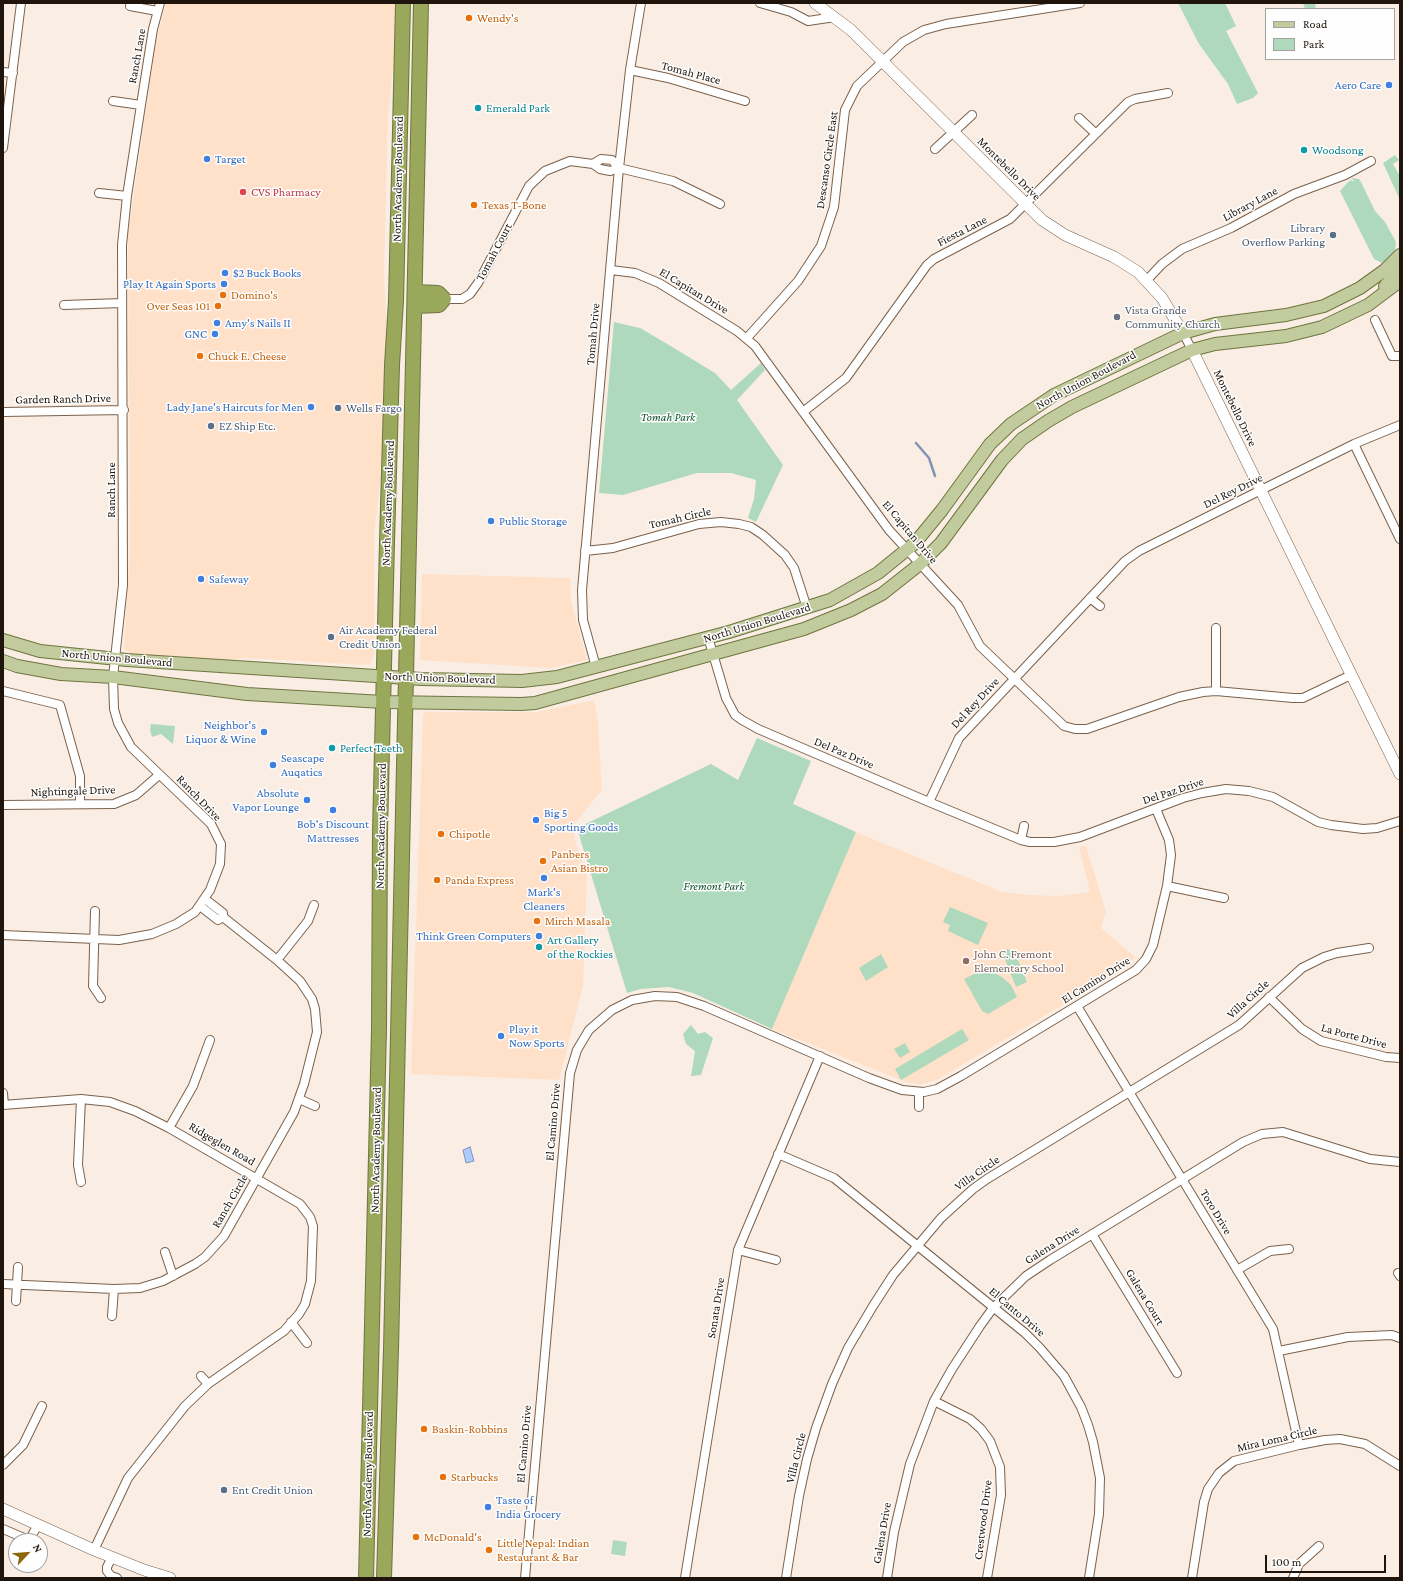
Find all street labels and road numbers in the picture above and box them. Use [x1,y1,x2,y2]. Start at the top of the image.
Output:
street label: Ranch Lane [125,27,149,85]
street label: Tomah Place [660,58,722,88]
street label: Descanso Circle East [813,110,841,210]
street label: North Academy Boulevard [390,116,406,242]
street label: Montebello Drive [974,134,1044,204]
street label: Library Lane [1220,184,1280,224]
street label: Fiesta Lane [935,212,989,250]
street label: Tomah Court [473,221,515,283]
street label: El Capitan Drive [657,265,731,317]
street label: Tomah Drive [583,302,603,366]
street label: North Union Boulevard [1033,348,1139,412]
street label: Montebello Drive [1210,367,1260,449]
street label: Garden Ranch Drive [15,391,111,407]
street label: North Academy Boulevard [379,440,397,566]
street label: Ranch Lane [104,462,118,518]
street label: Del Rey Drive [1201,470,1265,512]
street label: El Capitan Drive [879,497,941,567]
street label: Tomah Circle [647,504,713,532]
street label: North Union Boulevard [702,600,812,646]
street label: North Union Boulevard [61,646,173,670]
street label: North Union Boulevard [384,669,496,687]
street label: Del Rey Drive [948,675,1002,731]
street label: Del Paz Drive [812,734,876,772]
street label: North Academy Boulevard [373,763,389,889]
street label: Ranch Drive [174,772,224,824]
street label: Del Paz Drive [1141,774,1205,808]
street label: Nightingale Drive [30,782,116,800]
street label: El Camino Drive [1059,953,1133,1007]
street label: Villa Circle [1224,976,1272,1022]
street label: La Porte Drive [1320,1020,1388,1052]
street label: El Camino Drive [542,1083,564,1161]
street label: North Academy Boulevard [368,1087,384,1213]
street label: Ridgeglen Road [186,1119,258,1169]
street label: Villa Circle [952,1152,1002,1194]
street label: Ranch Circle [209,1172,251,1230]
street label: Toro Drive [1197,1187,1235,1237]
street label: Galena Drive [1022,1222,1082,1268]
street label: Galena Court [1123,1266,1167,1328]
street label: Sonata Drive [704,1277,728,1339]
street label: El Canto Drive [986,1284,1048,1340]
street label: El Camino Drive [513,1405,535,1483]
street label: North Academy Boulevard [360,1411,376,1537]
street label: Mira Loma Circle [1235,1423,1319,1455]
street label: Villa Circle [783,1431,809,1485]
street label: Crestwood Drive [971,1479,995,1561]
street label: Galena Drive [870,1501,894,1565]

